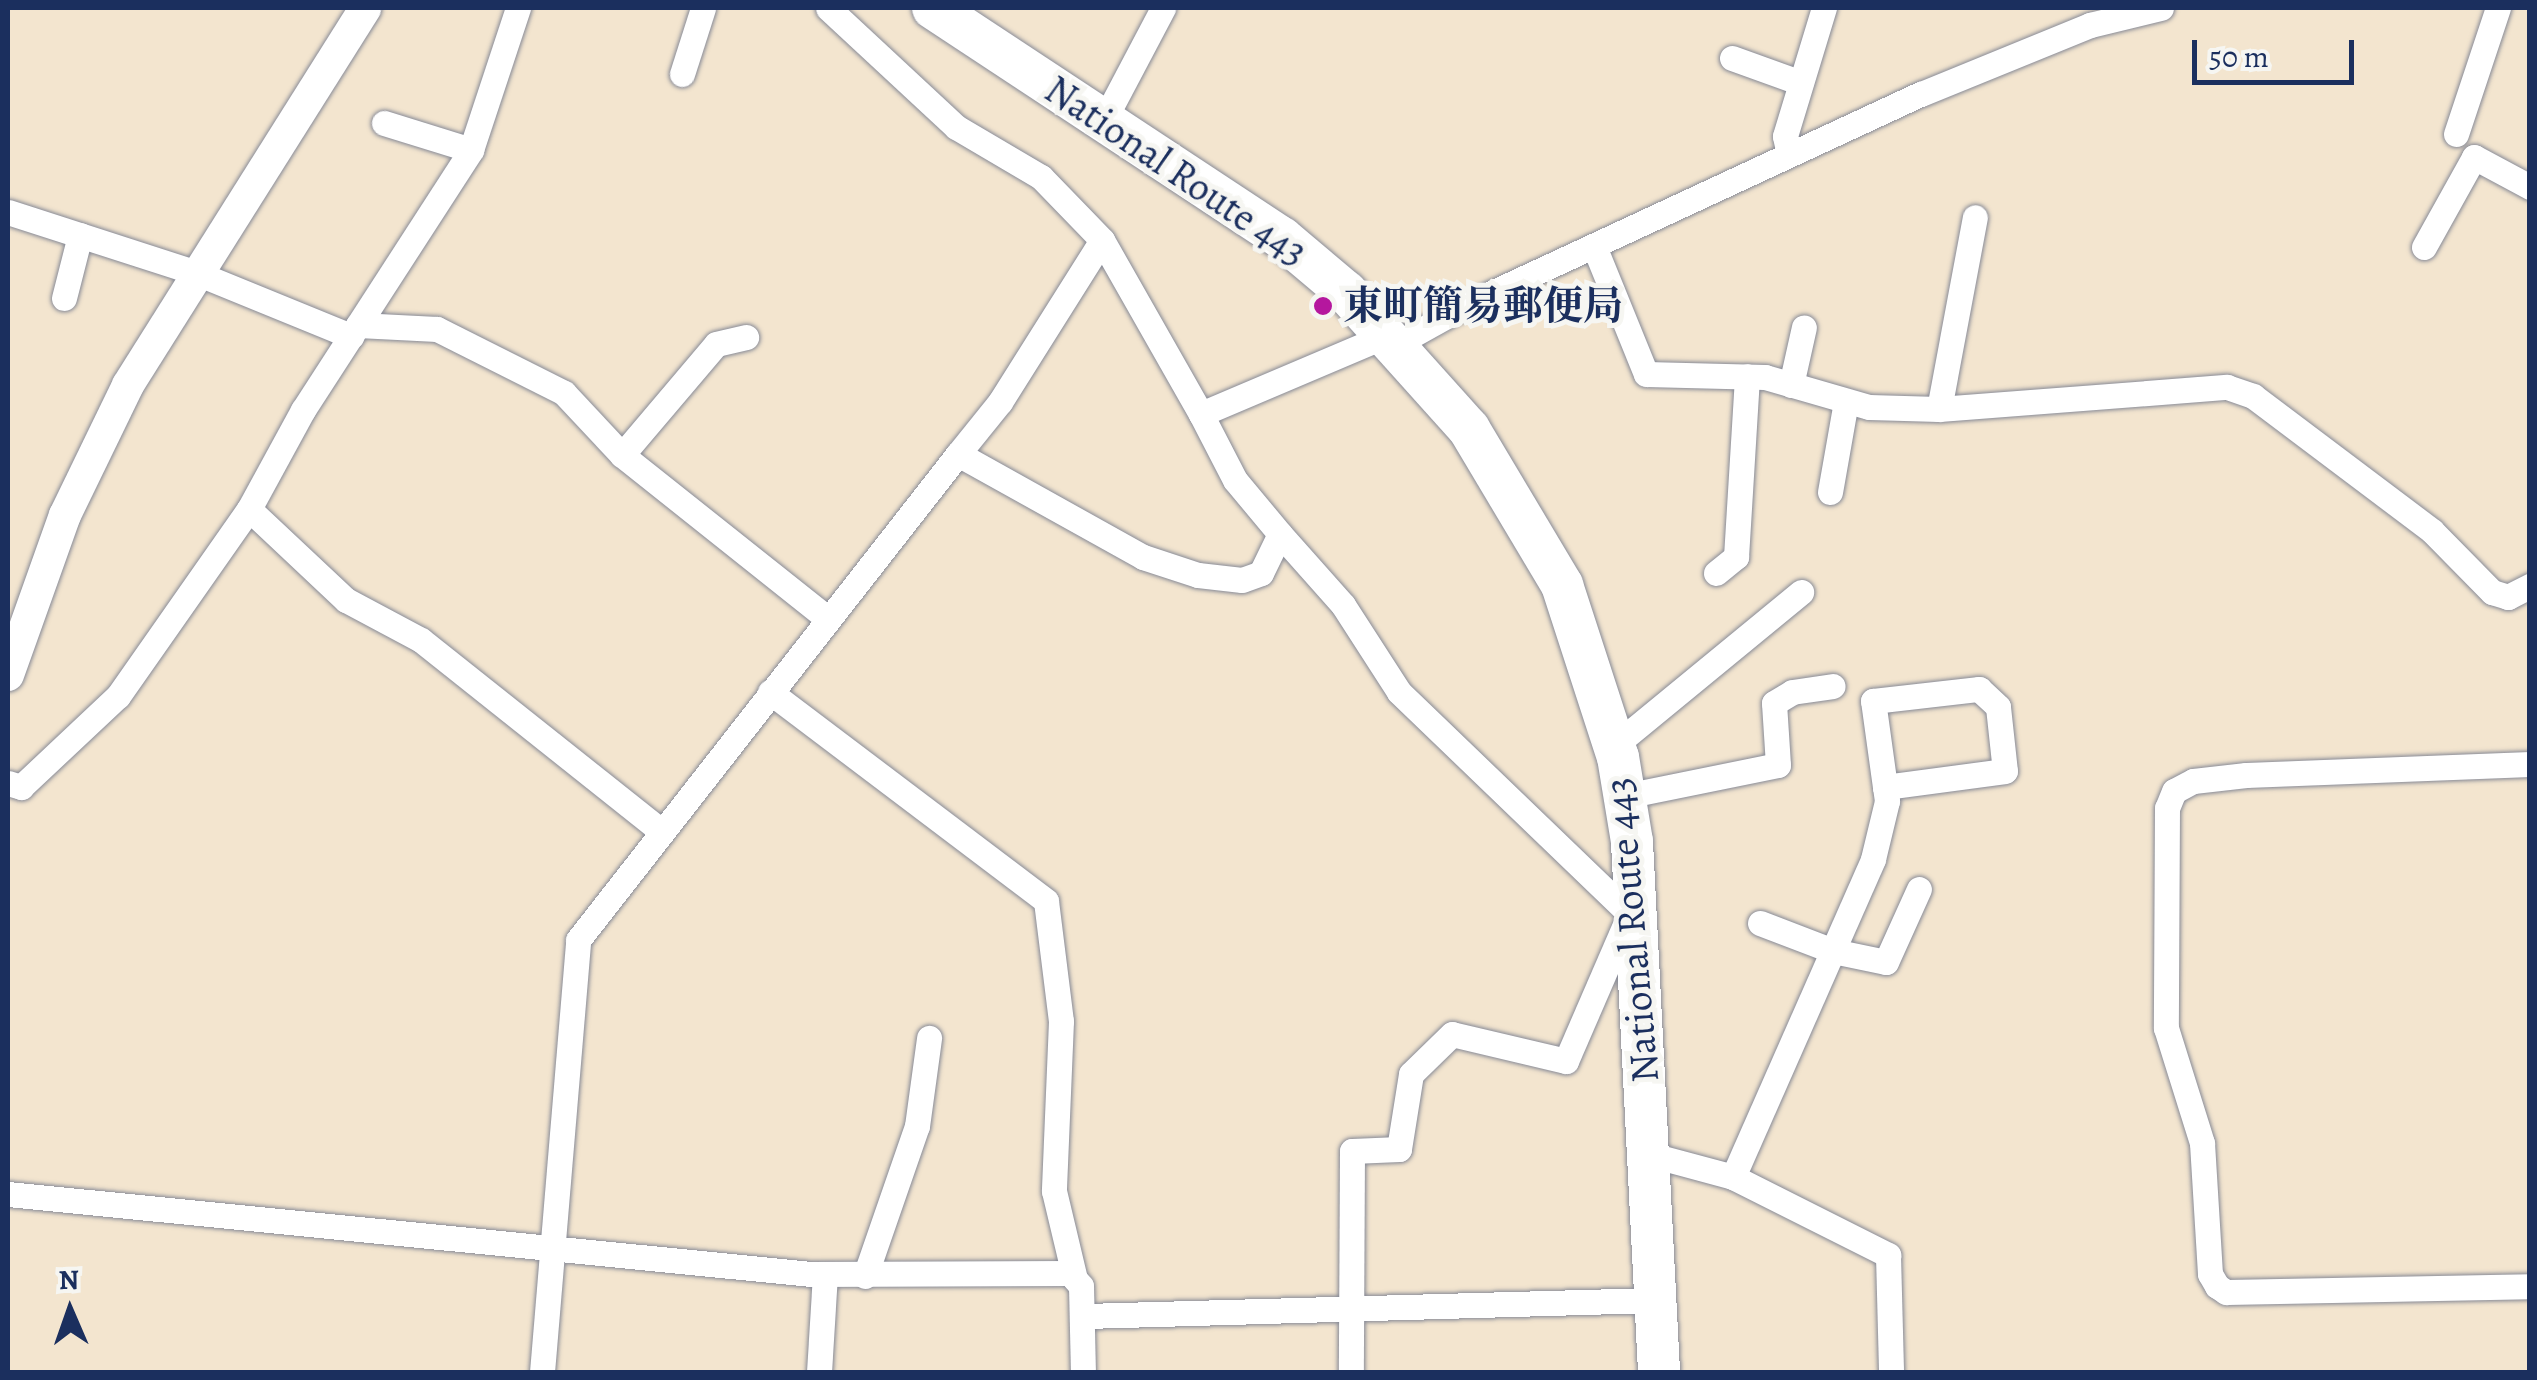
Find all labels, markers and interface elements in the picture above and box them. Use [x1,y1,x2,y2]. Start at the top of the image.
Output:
scale bar [2197,20,2360,82]
text: 50 m [2209,37,2269,77]
street label: National Route 443 [1036,66,1316,276]
place label: 東町簡易郵便局 [1343,282,1623,330]
marker: 東町簡易郵便局 [1312,295,1334,317]
street label: National Route 443 [1595,776,1669,1084]
north arrow [20,1260,120,1360]
text: N [58,1261,80,1299]

